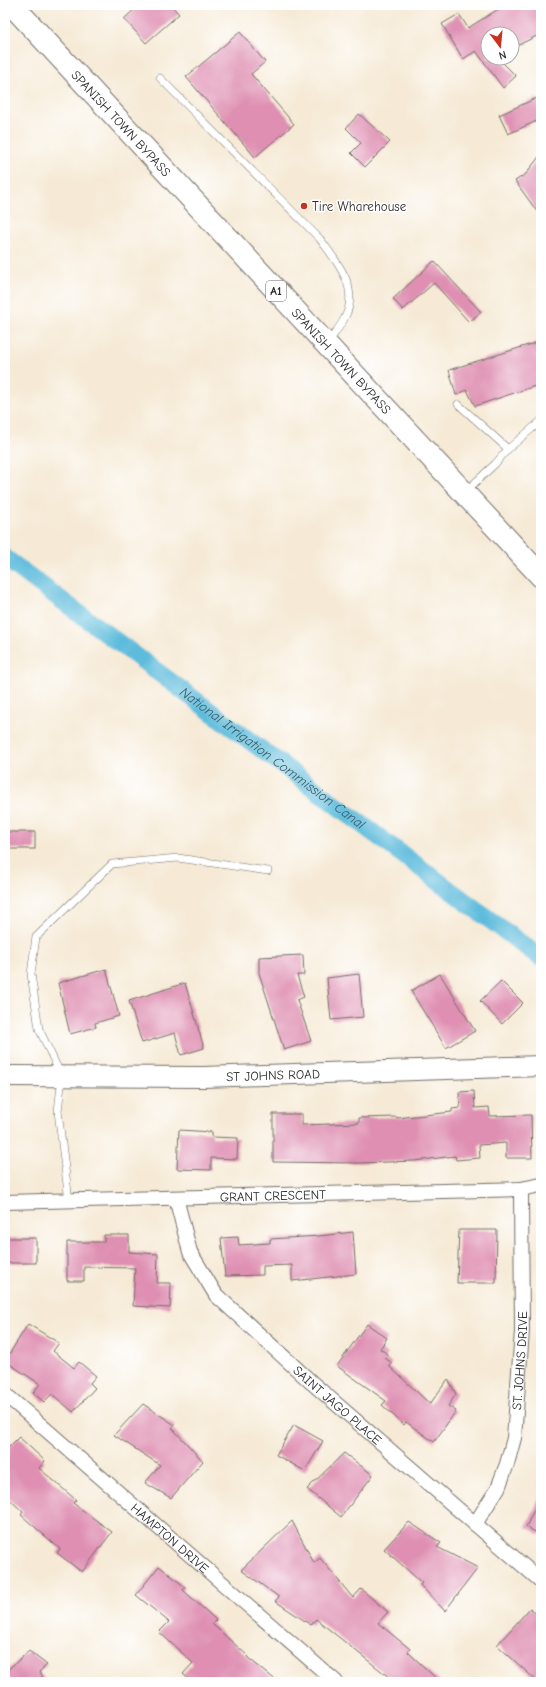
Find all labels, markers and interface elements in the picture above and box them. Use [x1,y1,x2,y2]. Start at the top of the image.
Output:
north arrow [480,26,520,66]
text: N [497,48,508,62]
street label: SPANISH TOWN BYPASS [68,67,174,180]
place label: Tire Wharehouse [312,199,407,214]
marker: Tire Wharehouse [299,201,309,211]
road number: A1 [266,281,286,301]
street label: SPANISH TOWN BYPASS [289,305,394,417]
water label: National Irrigation Commission Canal [176,683,369,833]
street label: ST JOHNS ROAD [226,1066,320,1084]
street label: GRANT CRESCENT [220,1187,326,1205]
street label: ST. JOHNS DRIVE [509,1311,530,1410]
street label: SAINT JAGO PLACE [290,1363,385,1448]
street label: HAMPTON DRIVE [128,1500,212,1576]

